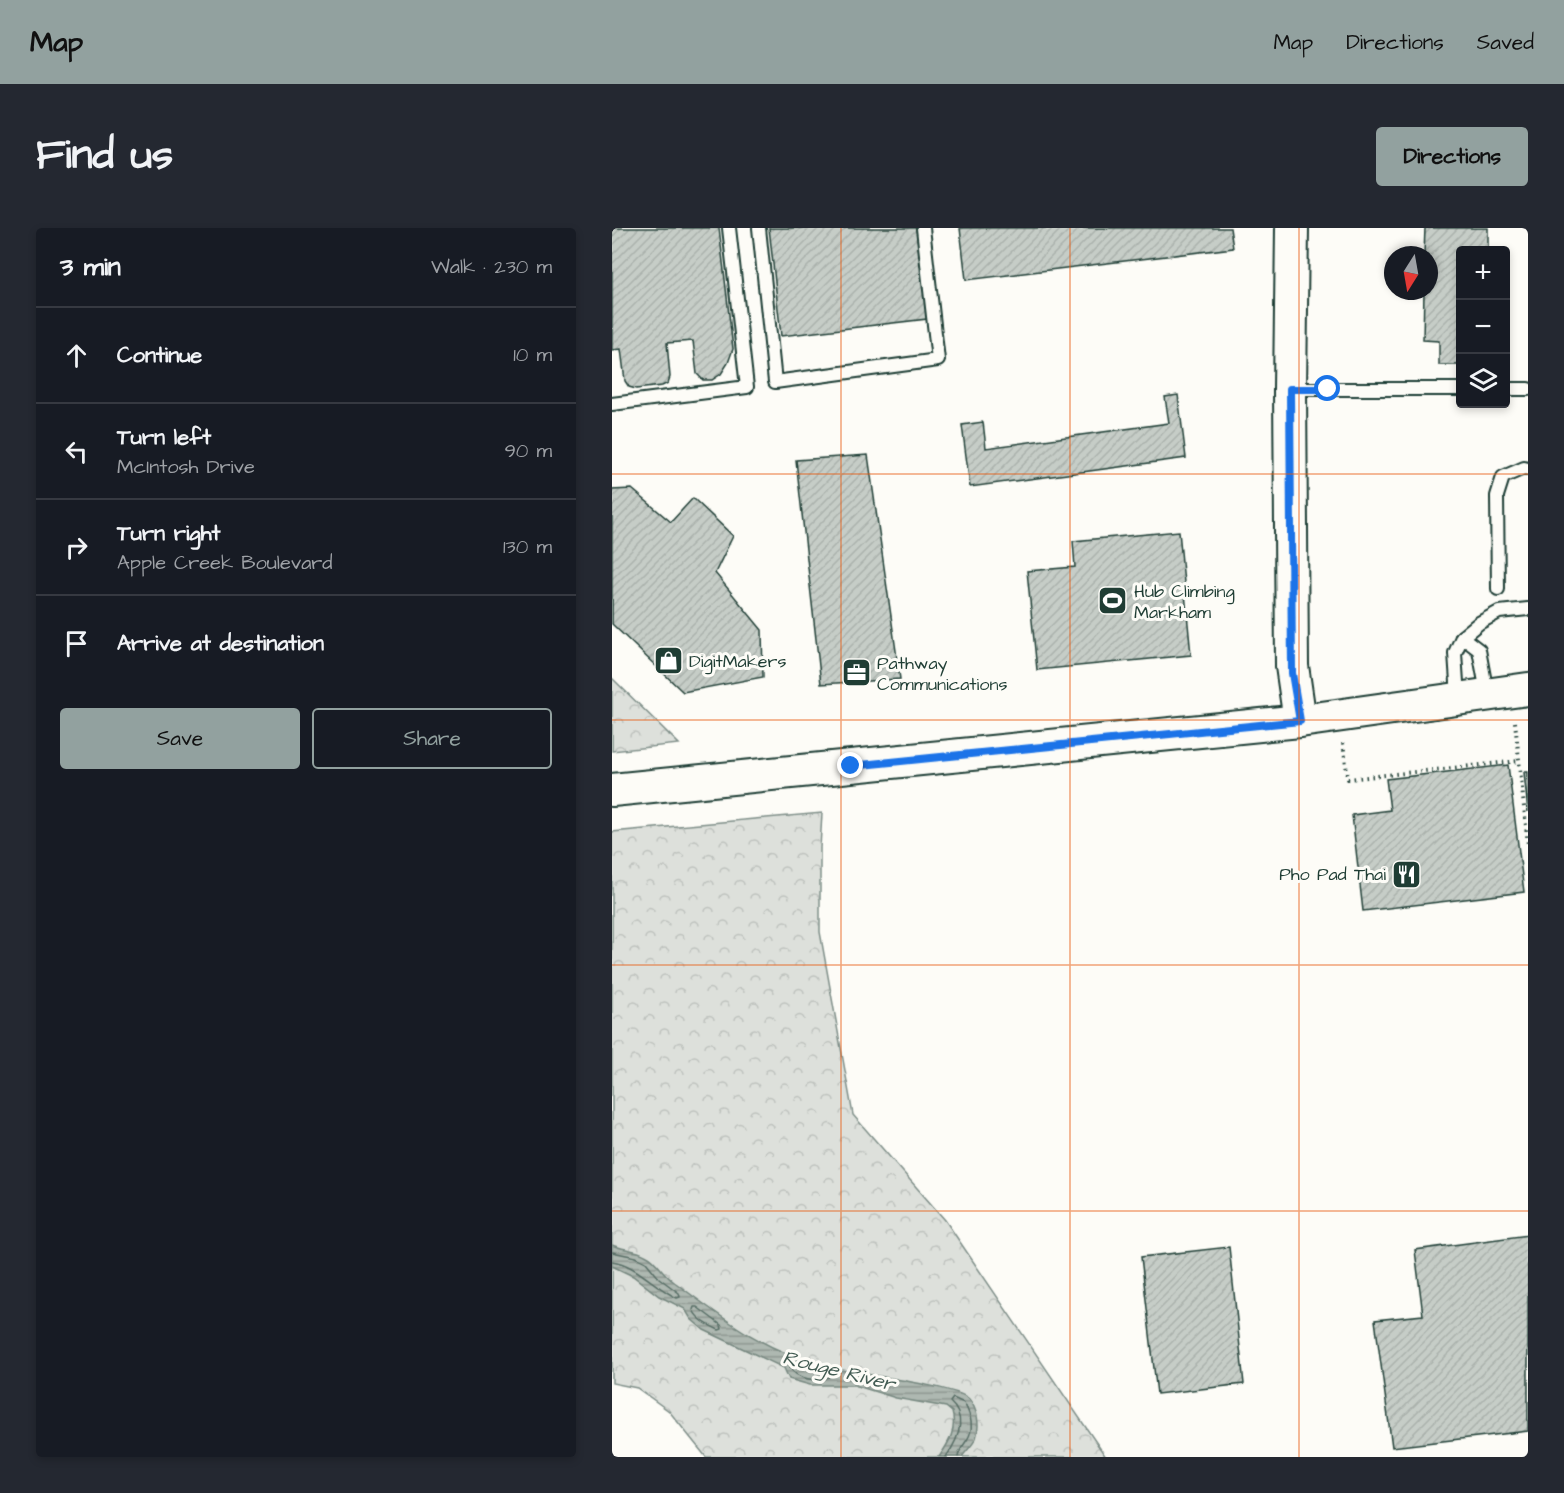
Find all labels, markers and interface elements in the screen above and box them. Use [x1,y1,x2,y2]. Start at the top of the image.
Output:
text: Map [30,23,83,62]
text: Map [1273,28,1313,57]
text: Directions [1346,28,1444,57]
text: Saved [1477,28,1534,57]
text: Find us [36,127,173,185]
button: Directions [1376,127,1528,186]
north arrow [1384,246,1438,300]
map controls [1456,246,1510,408]
button: + [1456,246,1510,300]
text: 3 min [60,249,121,285]
text: Walk · 230 m [431,253,552,281]
button: − [1456,300,1510,354]
icon: ahead [60,339,93,372]
text: Continue [117,340,202,371]
text: 10 m [513,341,552,369]
button: layers [1456,354,1510,408]
route start [1314,375,1340,401]
text: Turn left [117,422,211,453]
icon: left [60,435,93,468]
text: 90 m [504,437,552,465]
text: McIntosh Drive [117,453,255,481]
text: Turn right [117,518,220,549]
icon: right [60,531,93,564]
text: 130 m [503,533,552,561]
text: Apple Creek Boulevard [117,549,333,577]
place label: Hub Climbing Markham [1134,579,1235,625]
sports icon: Hub Climbing Markham [1097,585,1129,617]
icon: arrive [60,627,93,660]
text: Arrive at destination [117,628,324,659]
shop icon: DigitMakers [652,645,684,677]
place label: DigitMakers [689,649,787,675]
place label: Pathway Communications [877,651,1007,697]
office icon: Pathway Communications [840,657,872,689]
button: Save [60,708,300,769]
button: Share [312,708,552,769]
route end [837,752,863,778]
restaurant icon: Pho Pad Thai [1391,858,1423,890]
place label: Pho Pad Thai [1279,862,1386,887]
water label: Rouge River [780,1344,900,1400]

